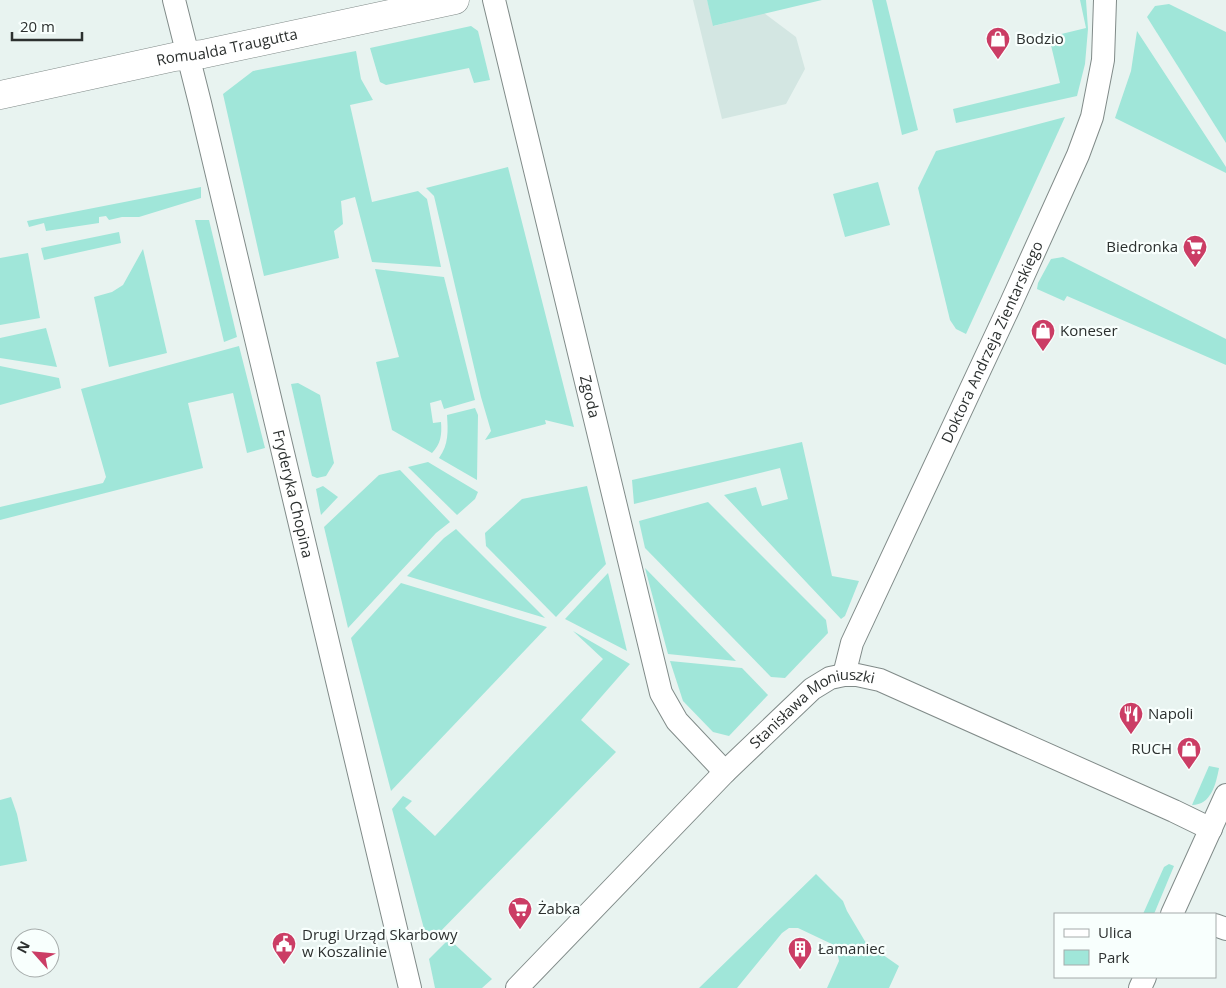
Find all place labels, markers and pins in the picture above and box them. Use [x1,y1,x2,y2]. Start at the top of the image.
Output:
shop icon: Bodzio [985,26,1011,60]
place label: Bodzio [1016,28,1064,48]
supermarket icon: Biedronka [1182,234,1208,268]
place label: Biedronka [1106,236,1178,256]
shop icon: Koneser [1030,318,1056,352]
place label: Koneser [1060,320,1118,340]
restaurant icon: Napoli [1118,701,1144,735]
place label: Napoli [1148,703,1193,723]
shop icon: RUCH [1176,736,1202,770]
place label: RUCH [1131,738,1172,758]
supermarket icon: Żabka [507,896,533,930]
place label: Żabka [538,898,580,918]
place label: Drugi Urząd Skarbowy w Koszalinie [302,924,458,961]
public building icon: Drugi Urząd Skarbowy w Koszalinie [271,931,297,965]
building icon: Łamaniec [787,936,813,970]
place label: Łamaniec [818,938,885,958]

